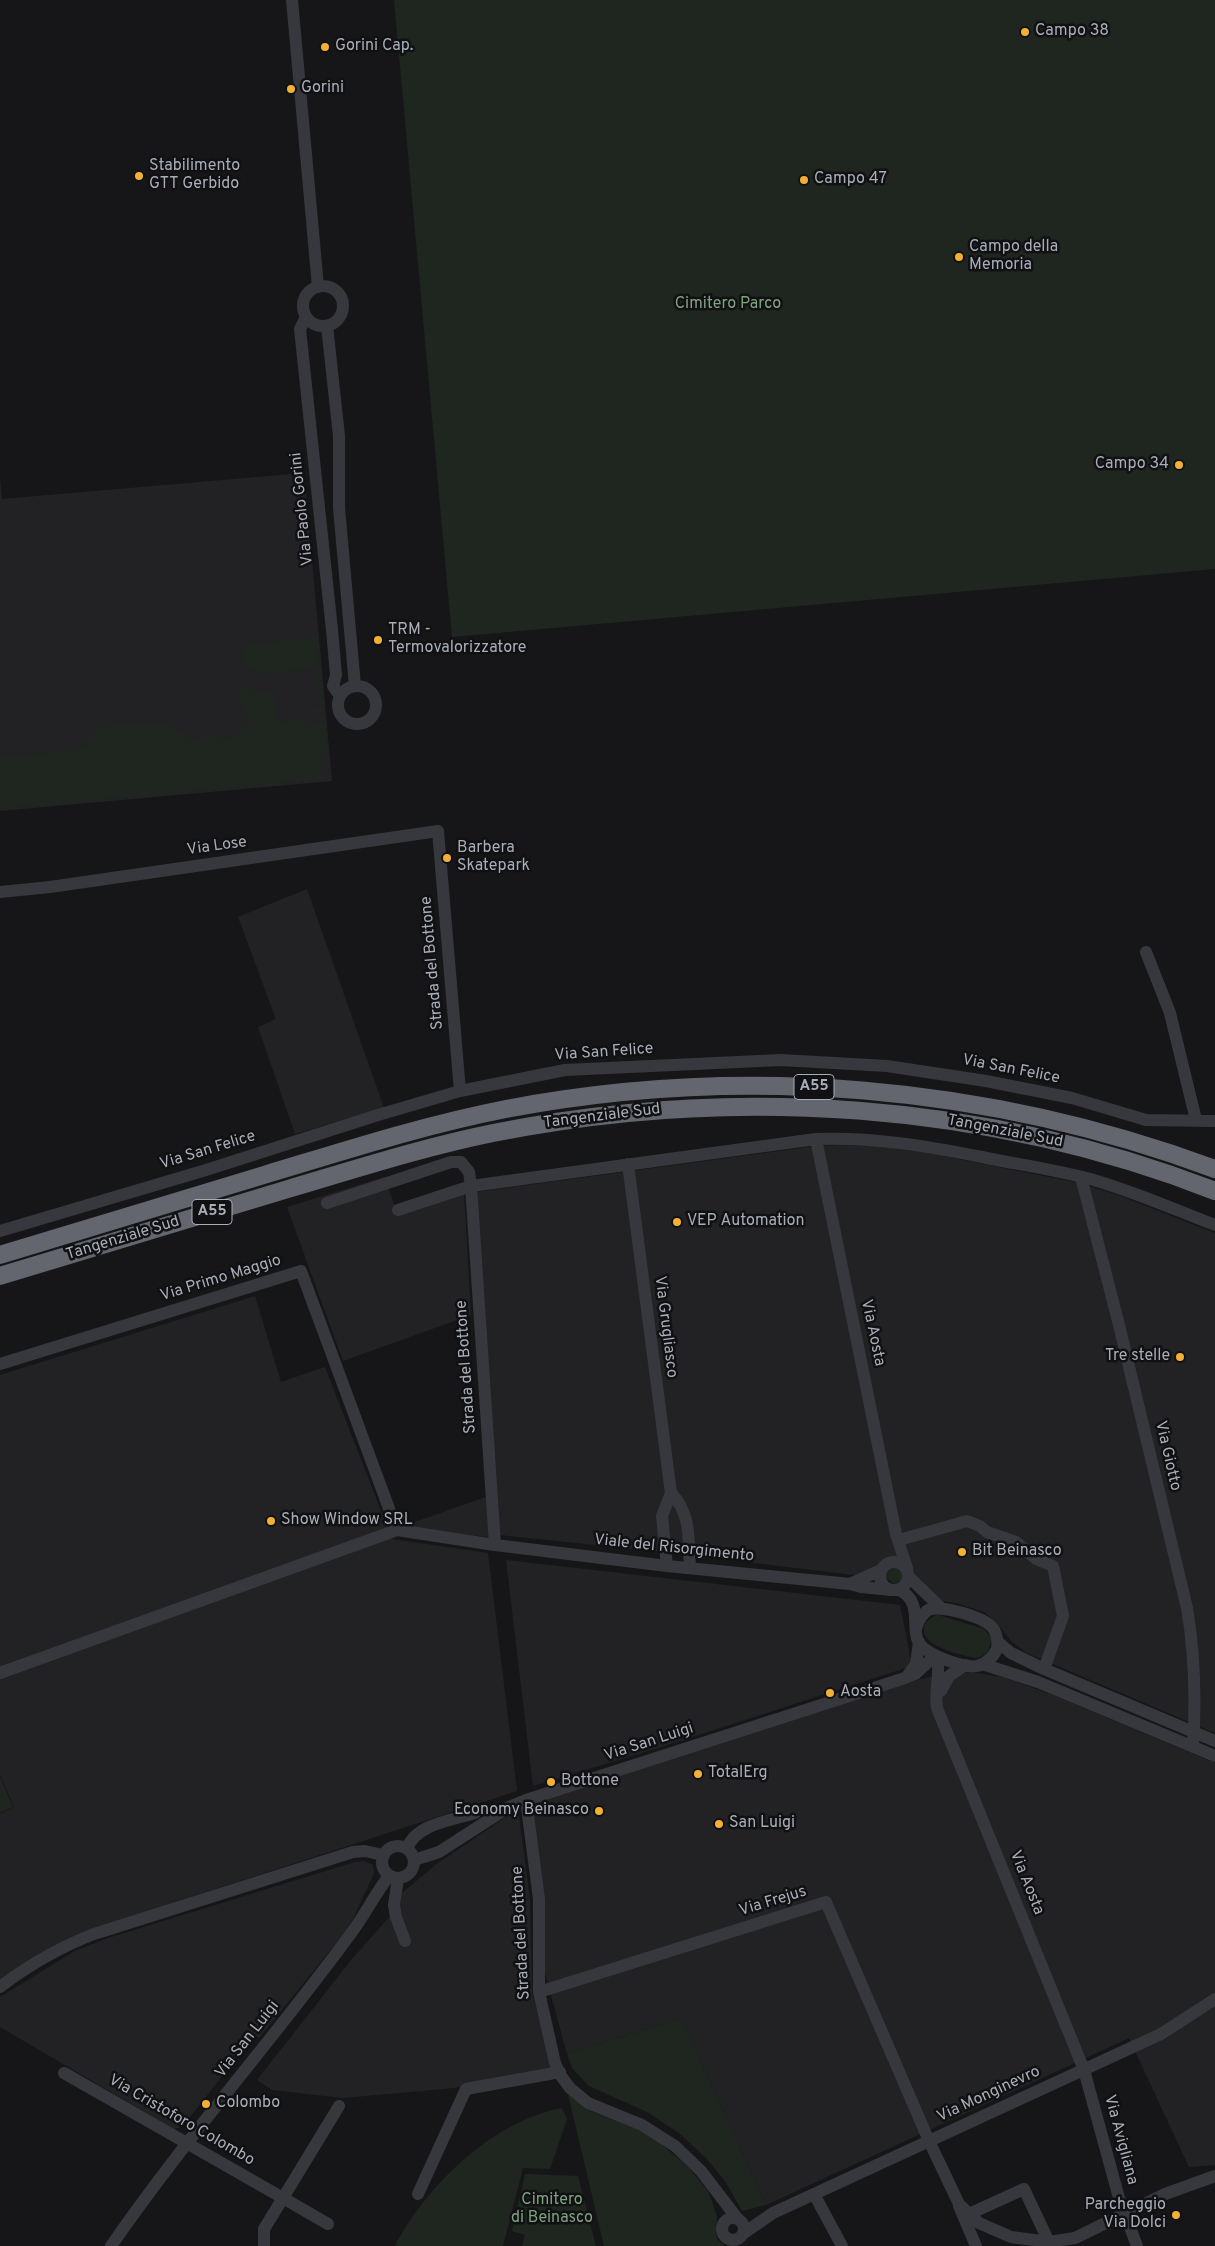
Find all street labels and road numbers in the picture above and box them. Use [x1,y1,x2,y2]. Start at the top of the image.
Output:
street label: Via Paolo Gorini [287,451,319,567]
street label: Via Lose [186,833,248,861]
street label: Strada del Bottone [418,895,448,1031]
street label: Via San Felice [554,1040,654,1066]
street label: Via San Felice [961,1051,1061,1089]
road number: A55 [794,1074,834,1100]
street label: Tangenziale Sud [543,1100,661,1134]
street label: Tangenziale Sud [946,1111,1064,1153]
street label: Via San Felice [158,1127,258,1175]
road number: A55 [192,1200,232,1224]
street label: Tangenziale Sud [64,1213,182,1265]
street label: Via Primo Maggio [158,1251,284,1307]
street label: Via Grugliasco [649,1275,681,1379]
street label: Via Aosta [856,1298,888,1368]
street label: Strada del Bottone [453,1300,481,1434]
street label: Via Giotto [1150,1419,1184,1493]
street label: Viale del Risorgimento [593,1531,755,1567]
street label: Via San Luigi [602,1720,696,1766]
street label: Via Aosta [1004,1848,1048,1918]
street label: Strada del Bottone [509,1866,535,2000]
street label: Via Frejus [737,1883,809,1921]
street label: Via San Luigi [212,1998,284,2082]
street label: Via Monginevro [934,2063,1044,2127]
street label: Via Cristoforo Colombo [104,2071,258,2171]
street label: Via Avigliana [1099,2093,1141,2187]

